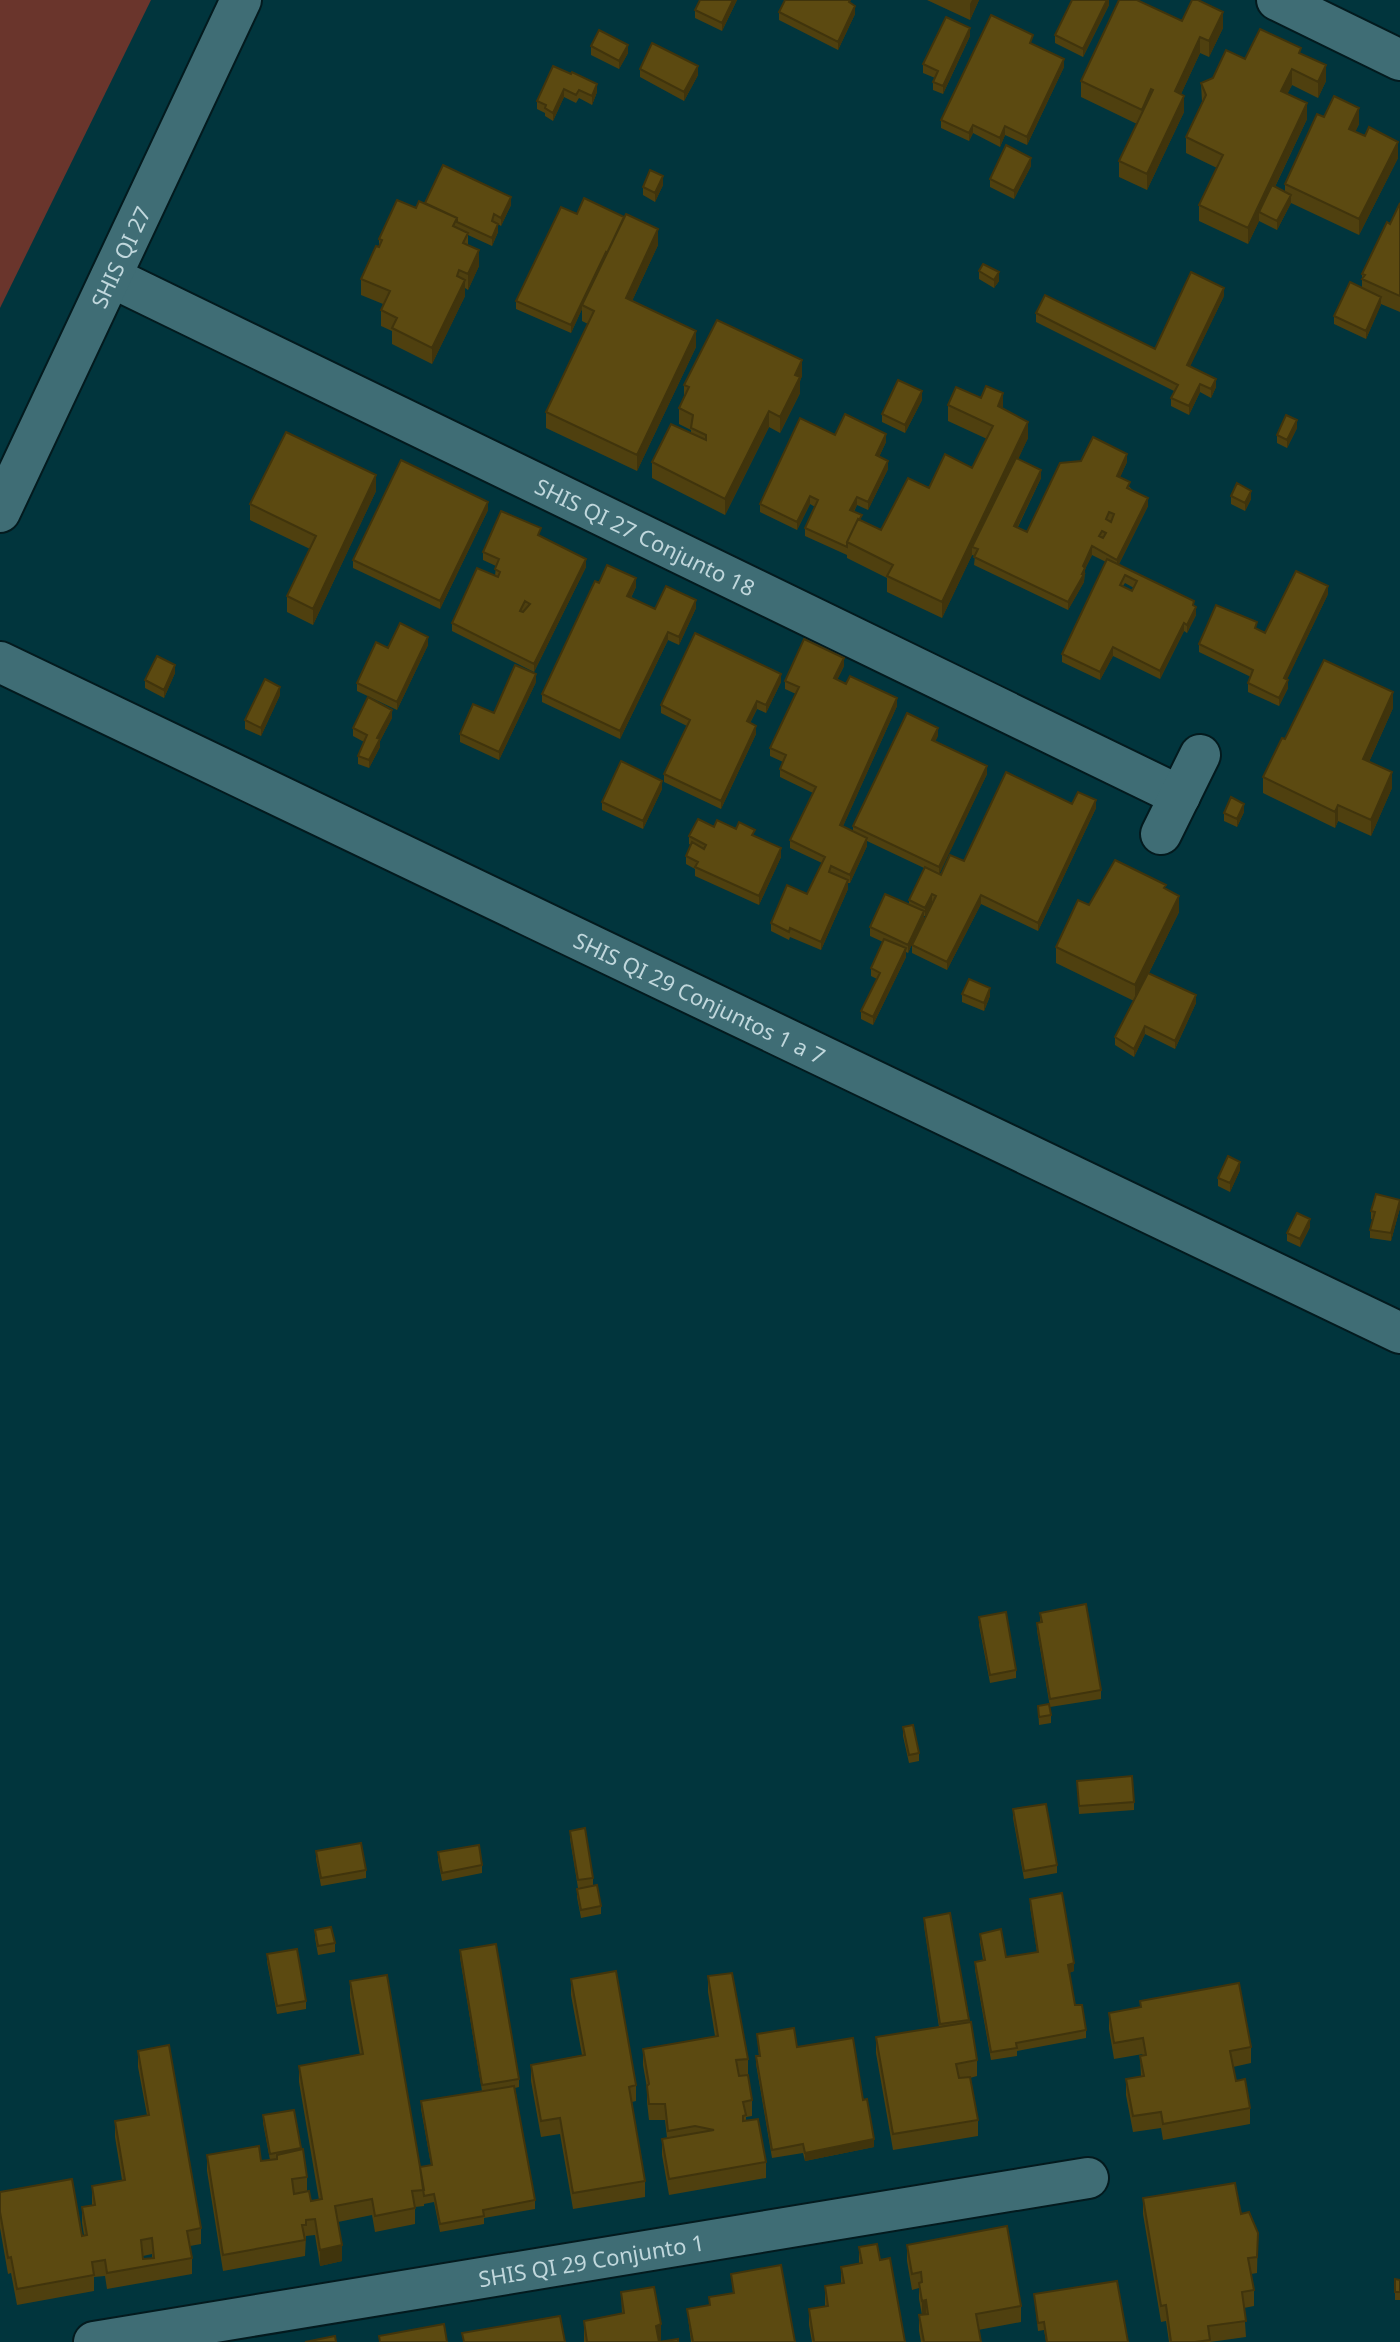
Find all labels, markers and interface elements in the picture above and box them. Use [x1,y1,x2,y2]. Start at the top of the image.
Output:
street label: SHIS QI 27 [83,201,157,313]
street label: SHIS QI 27 Conjunto 18 [530,470,760,603]
street label: SHIS QI 29 Conjuntos 1 a 7 [569,924,830,1070]
street label: SHIS QI 29 Conjunto 1 [476,2227,706,2293]

